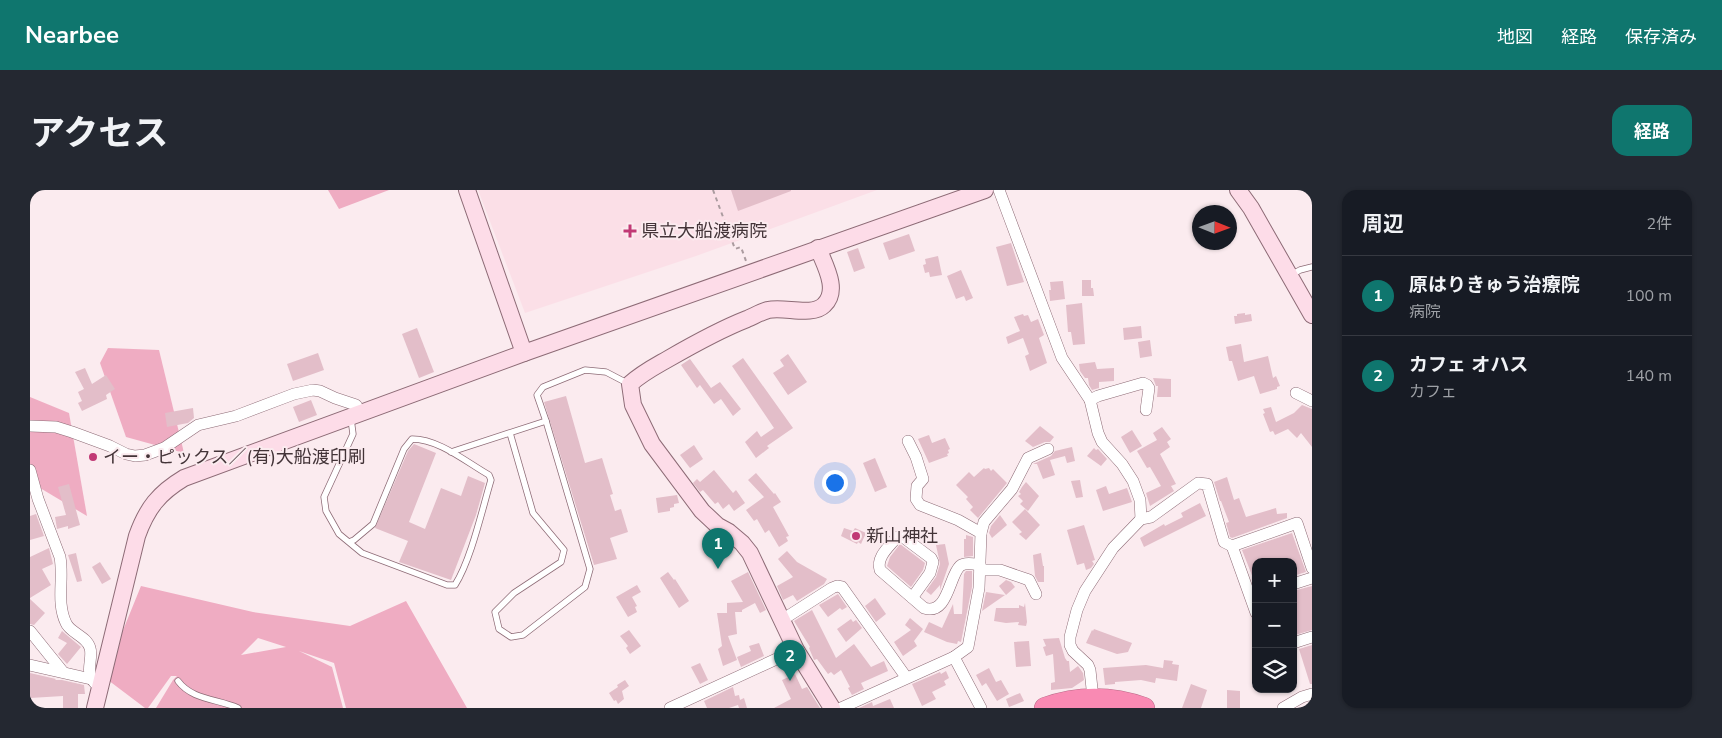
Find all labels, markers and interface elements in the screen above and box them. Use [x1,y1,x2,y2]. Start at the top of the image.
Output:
text: Nearbee [25,19,119,51]
text: 地図 [1497,25,1533,49]
text: 経路 [1561,25,1597,49]
text: 保存済み [1625,25,1697,49]
button: 経路 [1612,105,1692,156]
text: アクセス [30,110,168,157]
north arrow [1192,205,1237,250]
text: 周辺 [1362,210,1404,238]
text: 2件 [1646,213,1672,235]
place label: 県立大船渡病院 [641,219,767,243]
marker: 県立大船渡病院 [623,224,637,238]
text: 原はりきゅう治療院 [1409,272,1580,298]
text: 1 [1373,285,1383,307]
text: 100 m [1625,285,1672,307]
text: 病院 [1409,301,1441,323]
text: カフェ オハス [1409,352,1528,378]
text: 2 [1373,365,1383,387]
text: 140 m [1625,365,1672,387]
text: カフェ [1409,381,1457,403]
place label: イー・ピックス／(有)大船渡印刷 [103,445,366,469]
marker: イー・ピックス／(有)大船渡印刷 [87,451,99,463]
your location [822,470,848,496]
place label: 新山神社 [866,524,938,548]
pin: 1 [702,528,734,569]
marker: 新山神社 [850,530,862,542]
map controls [1252,558,1297,693]
button: + [1252,558,1297,603]
button: − [1252,603,1297,648]
pin: 2 [774,640,806,681]
button: layers [1252,648,1297,693]

